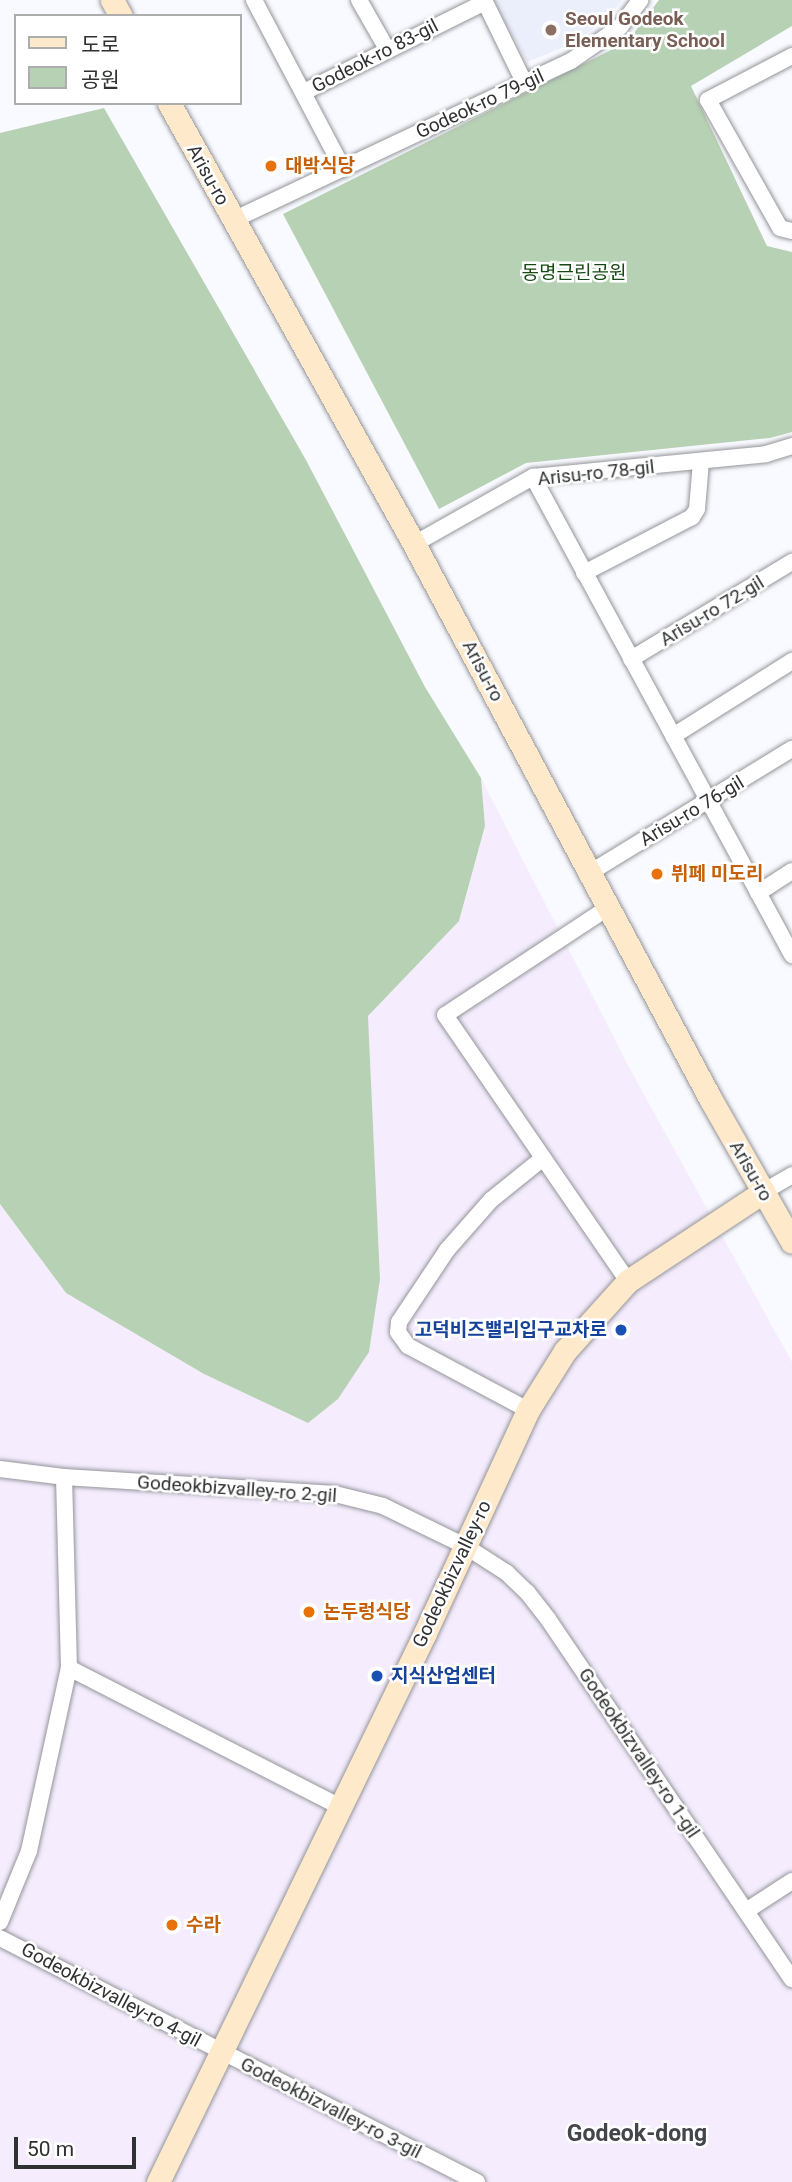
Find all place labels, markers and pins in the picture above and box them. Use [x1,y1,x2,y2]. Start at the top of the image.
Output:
place label: Seoul Godeok Elementary School [565,8,725,52]
marker: Seoul Godeok Elementary School [543,22,559,38]
place label: 대박식당 [285,155,355,177]
marker: 대박식당 [263,158,279,174]
place label: 뷔페 미도리 [671,863,763,885]
marker: 뷔페 미도리 [649,866,665,882]
place label: 고덕비즈밸리입구교차로 [415,1319,607,1341]
marker: 고덕비즈밸리입구교차로 [613,1322,629,1338]
place label: 논두렁식당 [323,1601,410,1623]
marker: 논두렁식당 [301,1604,317,1620]
place label: 지식산업센터 [391,1665,496,1687]
marker: 지식산업센터 [369,1668,385,1684]
place label: 수라 [186,1914,221,1936]
marker: 수라 [164,1917,180,1933]

